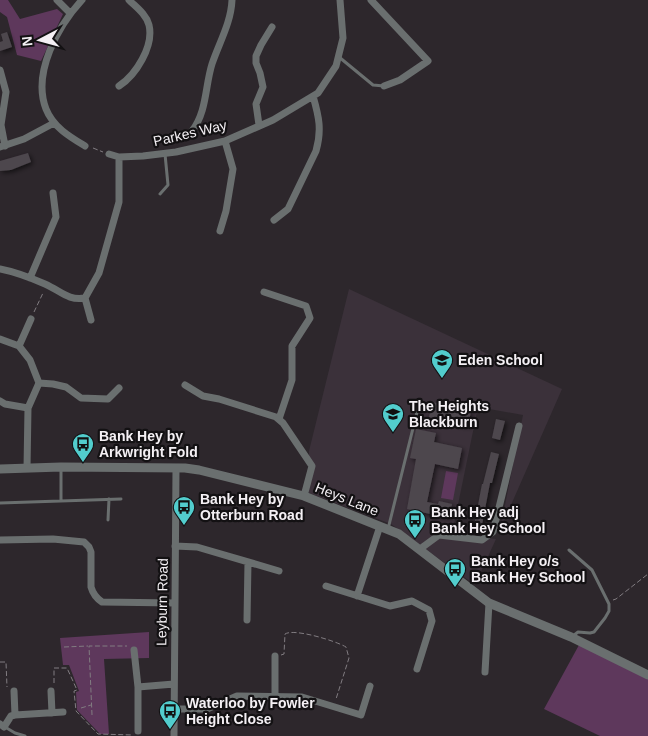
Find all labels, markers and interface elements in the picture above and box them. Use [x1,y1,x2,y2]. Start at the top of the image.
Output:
north arrow [15,15,65,65]
text: N [19,35,36,47]
street label: Parkes Way [152,117,228,149]
school or university icon: Eden School [430,348,454,379]
place label: Eden School [458,352,543,368]
place label: The Heights Blackburn [409,398,489,430]
school or university icon: The Heights Blackburn [381,402,405,433]
place label: Bank Hey by Arkwright Fold [99,428,198,460]
bus stop icon: Bank Hey by Arkwright Fold [71,432,95,463]
street label: Heys Lane [313,479,381,519]
place label: Bank Hey by Otterburn Road [200,491,303,523]
bus stop icon: Bank Hey by Otterburn Road [172,495,196,526]
place label: Bank Hey adj Bank Hey School [431,504,545,536]
bus stop icon: Bank Hey adj Bank Hey School [403,508,427,539]
place label: Bank Hey o/s Bank Hey School [471,553,585,585]
bus stop icon: Bank Hey o/s Bank Hey School [443,557,467,588]
street label: Leyburn Road [153,558,171,646]
place label: Waterloo by Fowler Height Close [186,695,315,727]
bus stop icon: Waterloo by Fowler Height Close [158,699,182,730]

